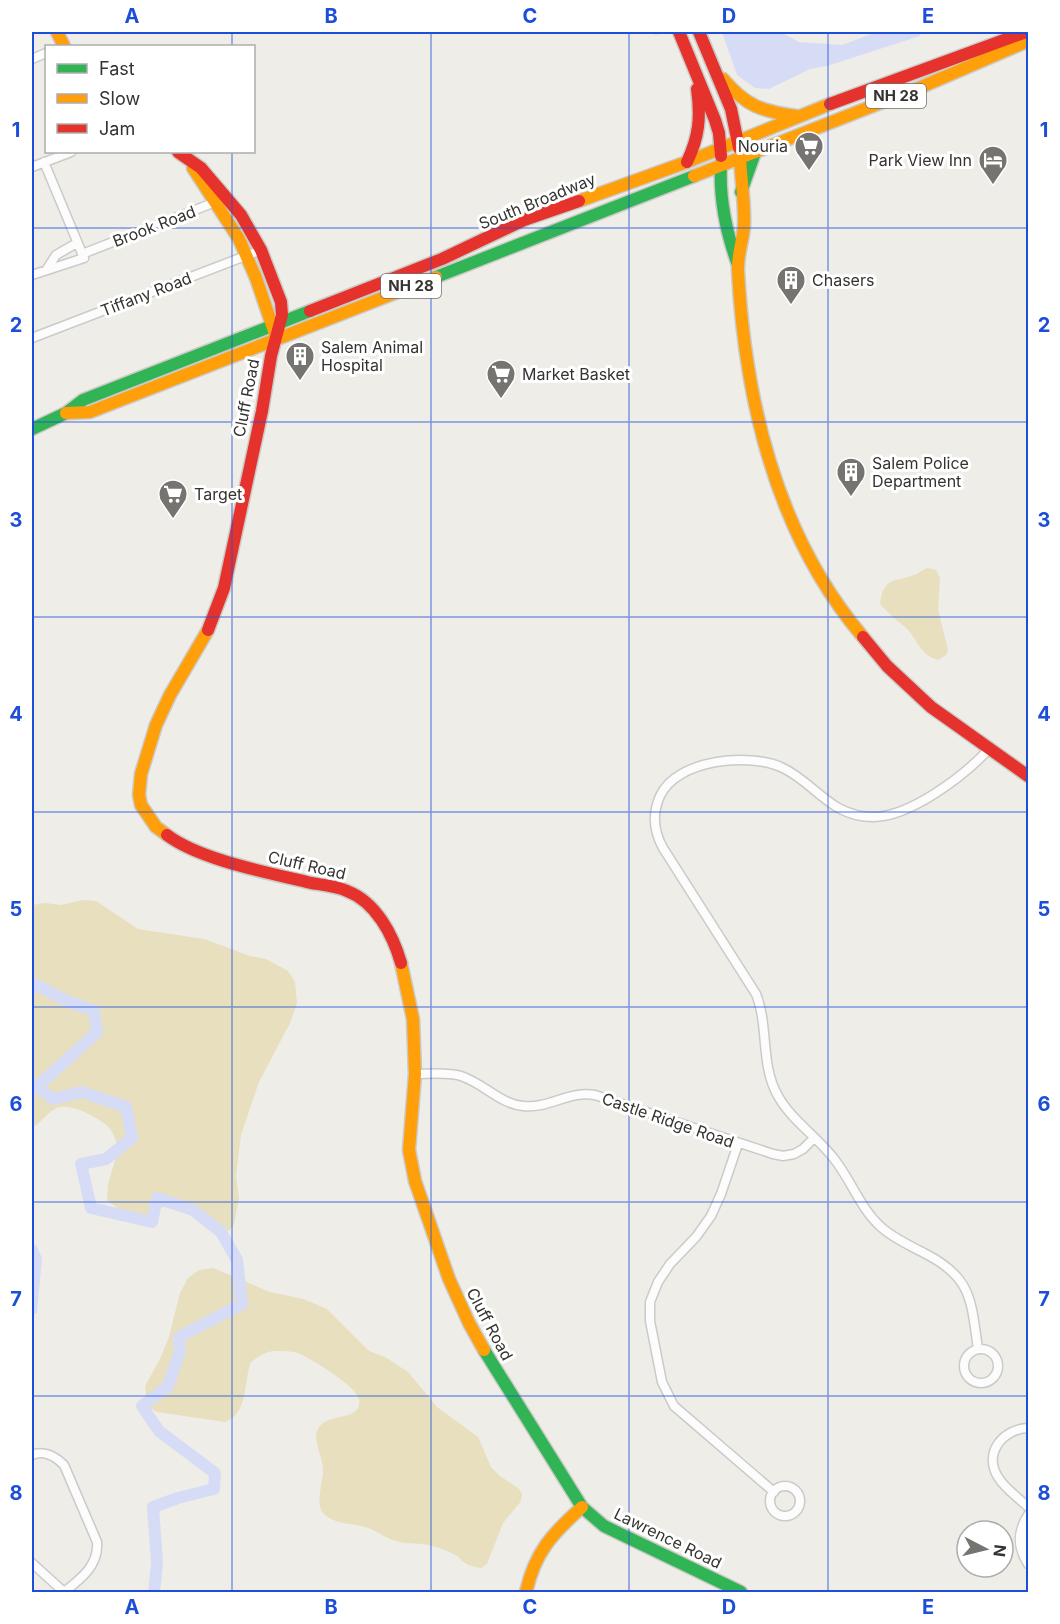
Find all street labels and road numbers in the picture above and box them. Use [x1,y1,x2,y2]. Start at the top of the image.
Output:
road number: NH 28 [866,84,926,108]
street label: South Broadway [476,168,598,234]
street label: Brook Road [110,201,198,251]
street label: Tiffany Road [98,268,194,320]
road number: NH 28 [381,274,441,298]
street label: Cluff Road [229,357,263,439]
street label: Cluff Road [266,846,348,884]
street label: Castle Ridge Road [599,1088,737,1152]
street label: Cluff Road [463,1284,517,1364]
street label: Lawrence Road [611,1503,725,1573]

